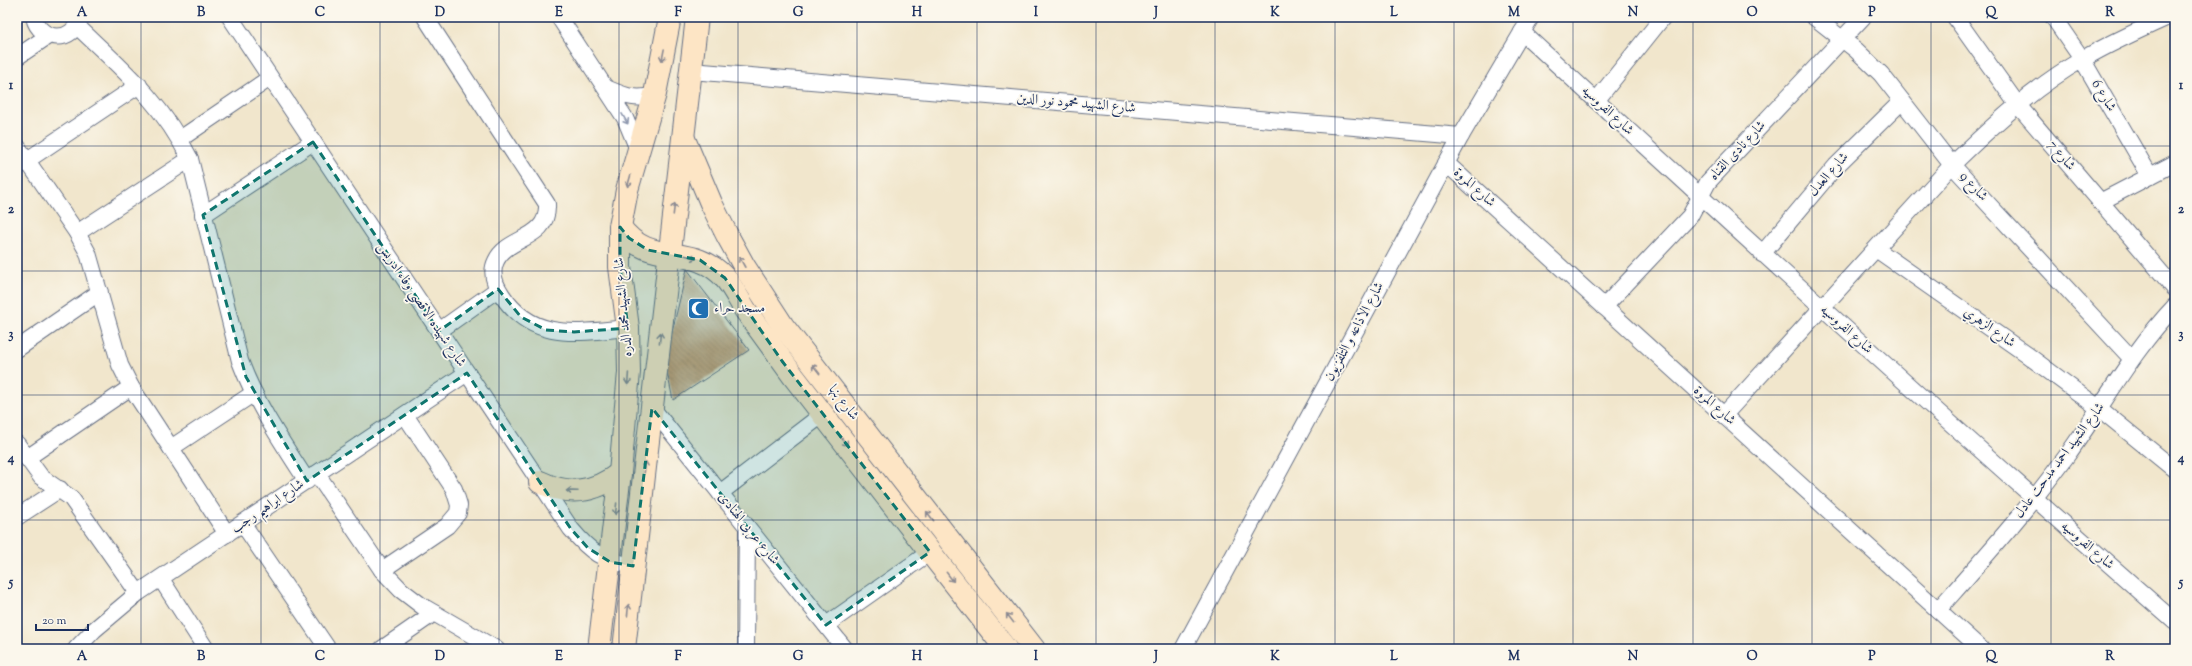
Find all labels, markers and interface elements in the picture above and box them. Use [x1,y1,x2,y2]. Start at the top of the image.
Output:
text: A [77,4,88,22]
text: B [197,4,206,22]
text: C [315,4,325,22]
text: D [435,4,445,22]
text: E [555,4,563,22]
text: F [674,4,682,22]
text: G [793,4,804,22]
text: H [912,4,923,22]
text: I [1034,4,1039,22]
text: J [1153,4,1158,22]
text: K [1270,4,1280,22]
text: L [1390,4,1398,22]
text: M [1508,4,1520,22]
text: N [1628,4,1639,22]
text: O [1746,4,1758,22]
text: P [1868,4,1876,22]
text: Q [1986,4,1999,22]
text: R [2105,4,2115,22]
one-way arrow [659,49,667,62]
street label: شارع 6 [2086,76,2120,116]
text: 1 [9,77,14,95]
text: 1 [2179,77,2184,95]
street label: شارع الفروسيه [1576,81,1638,141]
street label: شارع الشهيد محمود نور الدين [1016,89,1137,119]
one-way arrow [622,113,630,125]
street label: شارع نادى القناه [1705,116,1771,186]
street label: شارع 7 [2042,136,2080,176]
street label: شارع العدل [1804,148,1854,202]
street label: شارع المروة [1448,164,1500,212]
street label: شارع 9 [1954,168,1992,206]
one-way arrow [625,174,633,187]
text: 2 [8,201,15,219]
text: 2 [2178,201,2185,219]
one-way arrow [671,203,678,216]
street label: شارع شهيده الاقصي وفاء ادريس [370,238,470,373]
one-way arrow [685,254,698,261]
street label: شارع الشهيد محمد الدره [610,256,638,358]
one-way arrow [738,256,746,268]
street label: شارع الاذاعه و التلفزيون [1320,279,1390,385]
mosque icon: مسجد حراء [685,296,711,322]
place label: مسجد حراء [714,299,765,319]
street label: شارع الفروسيه [1815,301,1877,359]
street label: شارع الزهري [1959,303,2019,353]
text: 3 [8,326,14,344]
text: 3 [2178,326,2184,344]
one-way arrow [656,332,664,345]
one-way arrow [812,363,820,374]
one-way arrow [625,372,632,385]
street label: شارع بنها [823,381,863,425]
street label: شارع المروة [1688,382,1740,430]
street label: شارع الشهيد احمد مدحت عادل [2010,399,2110,523]
one-way arrow [840,435,848,446]
text: 4 [7,450,15,468]
text: 4 [2177,450,2185,468]
one-way arrow [641,461,649,474]
street label: شارع ابراهيم رجب [227,475,310,541]
one-way arrow [566,488,579,495]
street label: شارع عربى الهنادى [712,488,784,570]
one-way arrow [612,502,620,515]
one-way arrow [926,510,934,521]
street label: شارع الفروسيه [2056,517,2118,575]
one-way arrow [945,571,954,582]
text: 5 [8,574,14,592]
text: 5 [2178,574,2184,592]
one-way arrow [625,604,632,617]
scale bar [36,606,88,632]
text: 20 m [42,612,67,630]
one-way arrow [1006,613,1014,624]
text: A [77,648,88,666]
text: B [197,648,206,666]
text: C [315,648,325,666]
text: D [435,648,445,666]
text: E [555,648,563,666]
text: F [674,648,682,666]
text: G [793,648,804,666]
text: H [912,648,923,666]
text: I [1034,648,1039,666]
text: J [1153,648,1158,666]
text: K [1270,648,1280,666]
text: L [1390,648,1398,666]
text: M [1508,648,1520,666]
text: N [1628,648,1639,666]
text: O [1746,648,1758,666]
text: P [1868,648,1876,666]
text: Q [1986,648,1999,666]
text: R [2105,648,2115,666]

